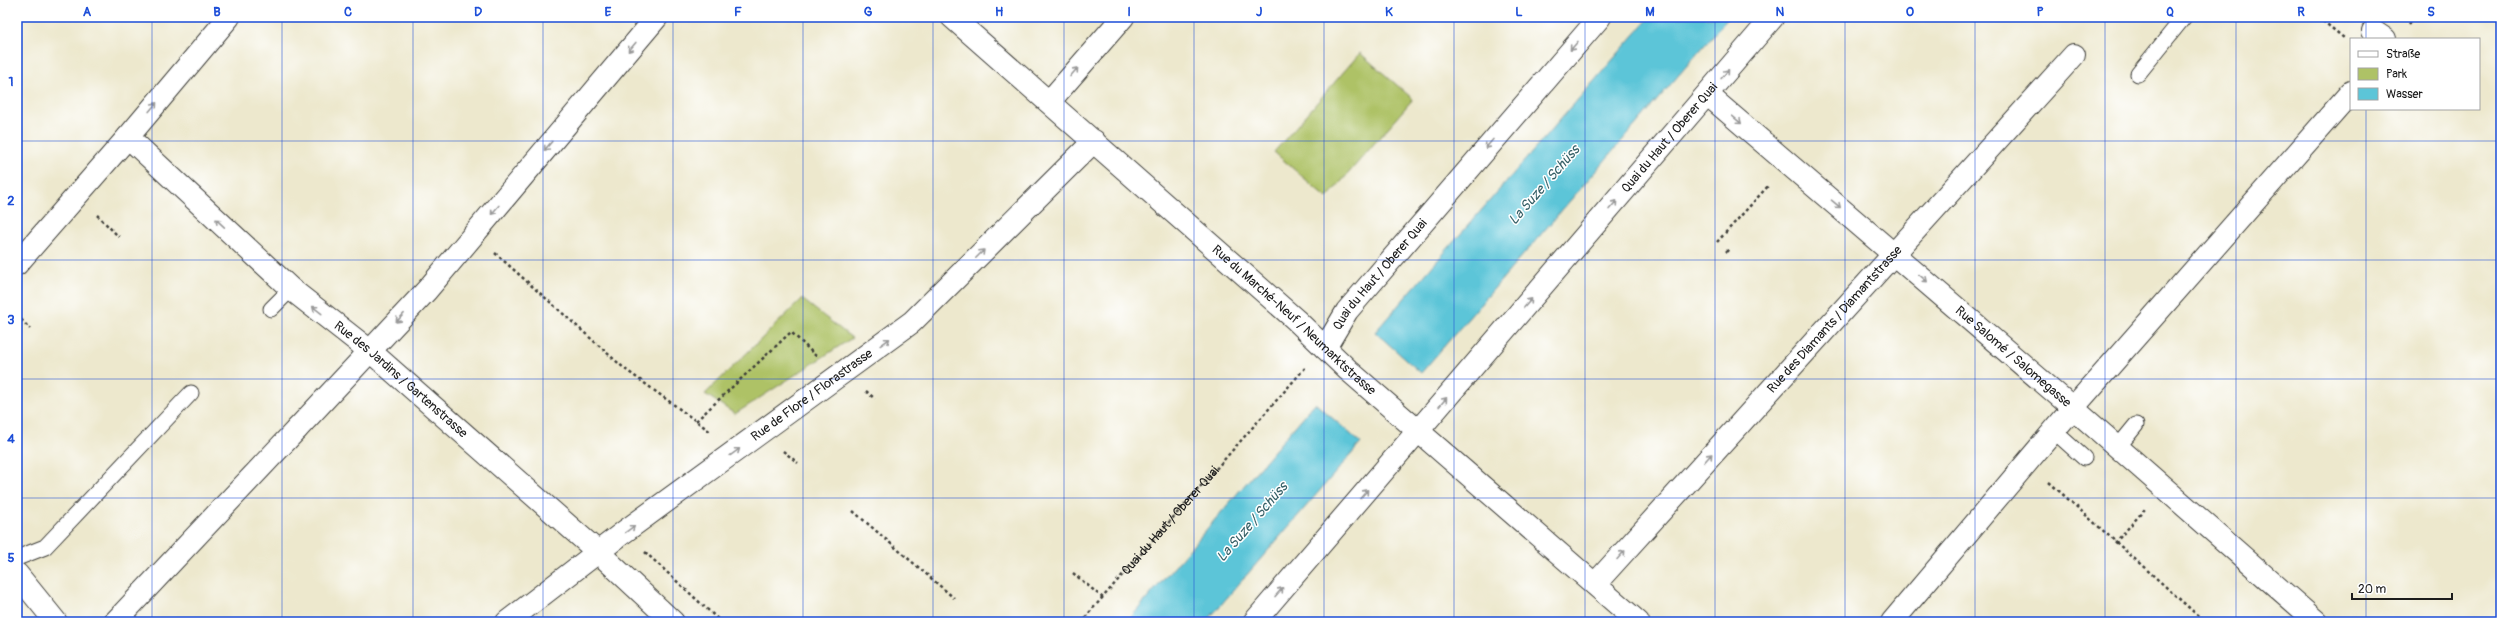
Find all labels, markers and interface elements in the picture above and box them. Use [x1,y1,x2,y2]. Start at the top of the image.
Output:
text: A [83,4,92,20]
text: B [213,4,221,20]
text: C [344,4,352,20]
text: D [474,4,482,20]
text: E [605,4,612,20]
text: F [734,4,742,20]
text: G [864,4,873,20]
text: H [995,4,1003,20]
text: I [1127,4,1131,20]
text: J [1256,4,1262,20]
text: K [1385,4,1393,20]
text: L [1515,4,1523,20]
text: M [1645,4,1655,20]
text: N [1776,4,1785,20]
text: O [1906,4,1915,20]
text: P [2036,4,2044,20]
text: Q [2166,4,2174,20]
text: R [2297,4,2305,20]
text: S [2427,4,2435,20]
legend [2350,38,2480,110]
one-way arrow [627,41,636,52]
one-way arrow [1570,41,1579,52]
text: Straße [2386,47,2420,62]
one-way arrow [1070,67,1079,78]
text: Park [2386,67,2407,82]
one-way arrow [1720,69,1729,80]
text: 1 [8,74,14,90]
street label: Quai du Haut / Oberer Quai [1618,79,1721,196]
text: Wasser [2386,87,2423,102]
one-way arrow [148,102,157,113]
one-way arrow [1732,116,1743,125]
one-way arrow [1484,139,1493,150]
one-way arrow [544,141,553,151]
water label: La Suze / Schüss [1505,141,1584,228]
text: 2 [7,193,15,209]
one-way arrow [1608,200,1617,210]
one-way arrow [1831,200,1842,209]
one-way arrow [490,204,499,215]
street label: Quai du Haut / Oberer Quai [1329,216,1431,333]
one-way arrow [215,219,225,228]
street label: Rue du Marché-Neuf / Neumarktstrasse [1209,242,1380,399]
street label: Rue des Diamants / Diamantstrasse [1764,242,1906,396]
one-way arrow [975,249,985,259]
one-way arrow [1918,273,1928,283]
one-way arrow [1523,298,1532,309]
street label: Rue Salomé / Salomegasse [1952,303,2075,411]
one-way arrow [312,305,323,314]
text: 3 [7,312,15,328]
one-way arrow [396,313,405,323]
street label: Rue des Jardins / Gartenstrasse [331,318,471,442]
one-way arrow [879,338,890,346]
street label: Rue de Flore / Florastrasse [748,345,876,445]
one-way arrow [1439,397,1448,407]
text: 4 [7,431,15,447]
one-way arrow [729,448,740,456]
one-way arrow [1703,453,1712,464]
street label: Quai du Haut / Oberer Quai [1118,463,1223,578]
water label: La Suze / Schüss [1213,478,1292,565]
one-way arrow [1360,489,1369,499]
one-way arrow [624,524,635,533]
text: 5 [7,550,15,566]
one-way arrow [1616,550,1625,560]
scale bar [2352,575,2452,601]
text: 20 m [2358,582,2387,597]
one-way arrow [1275,587,1284,598]

